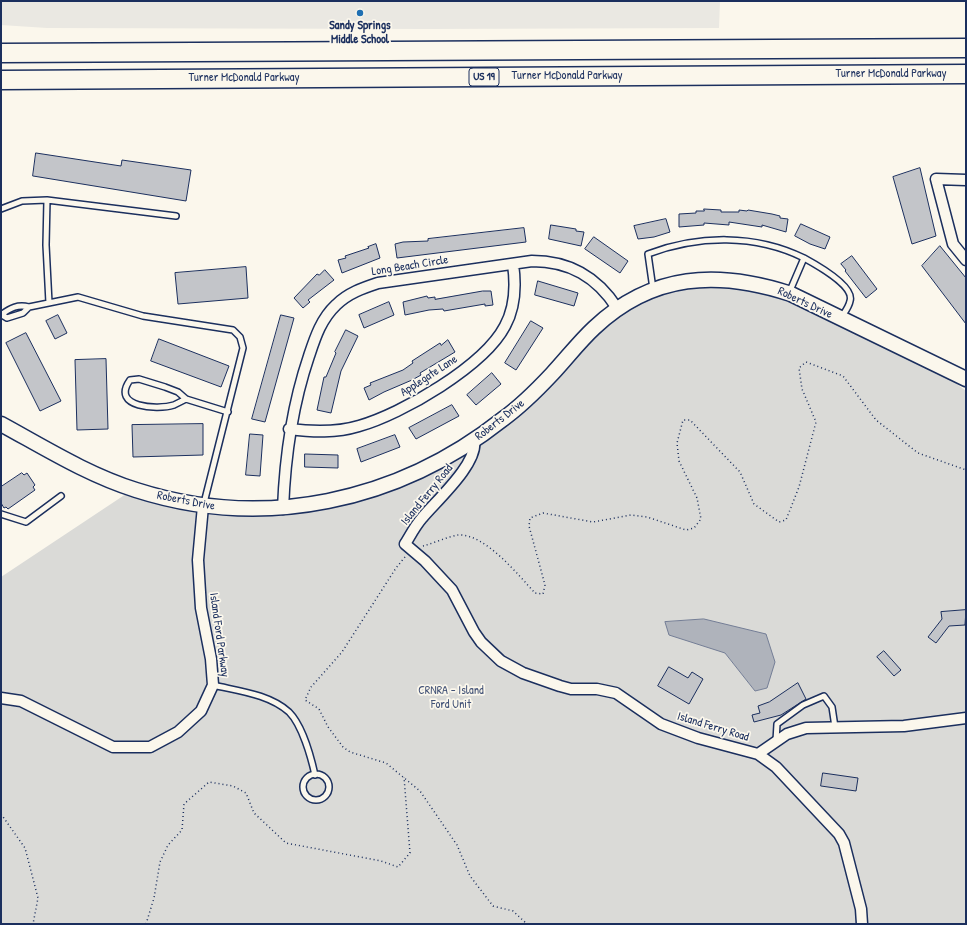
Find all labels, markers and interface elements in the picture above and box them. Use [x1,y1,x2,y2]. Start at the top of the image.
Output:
marker: Sandy Springs Middle School [355,8,365,18]
place label: Sandy Springs Middle School [329,19,391,47]
street label: Turner McDonald Parkway [835,67,947,81]
road number: US 19 [469,68,499,86]
street label: Turner McDonald Parkway [511,69,623,83]
street label: Turner McDonald Parkway [188,71,300,85]
street label: Long Beach Circle [371,253,449,279]
street label: Roberts Drive [775,284,835,322]
street label: Applegate Lane [398,352,460,400]
street label: Roberts Drive [472,396,528,444]
street label: Island Ferry Road [398,462,456,528]
street label: Roberts Drive [156,488,216,514]
street label: Island Ford Parkway [206,592,232,678]
park label: CRNRA - Island Ford Unit [418,684,484,712]
street label: Island Ferry Road [675,709,751,745]

